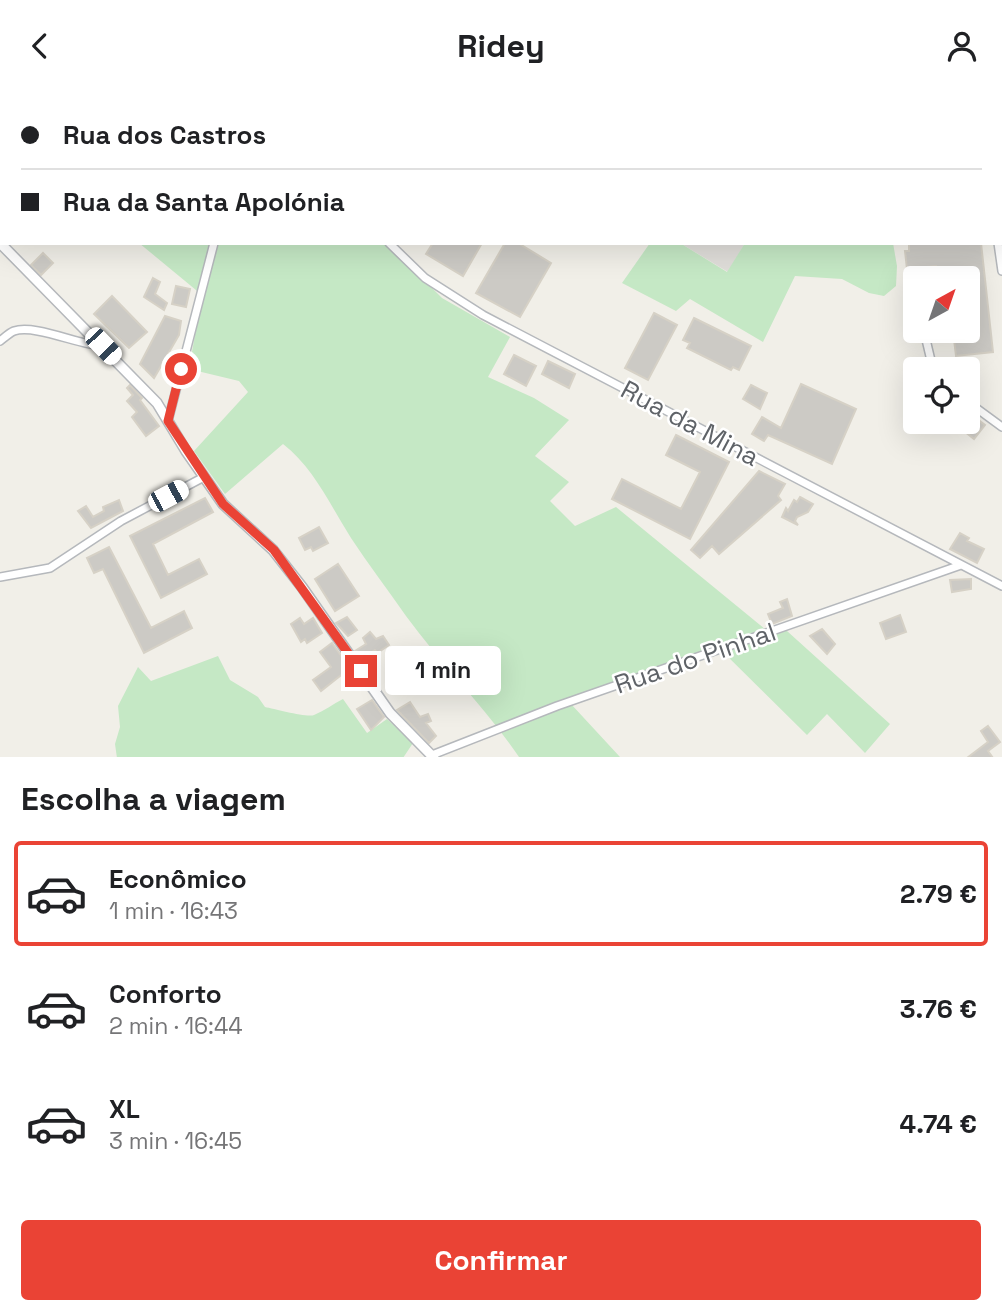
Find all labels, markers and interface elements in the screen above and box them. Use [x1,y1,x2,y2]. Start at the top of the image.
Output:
text: Ridey [457,26,545,66]
icon: back [21,27,59,65]
icon: person [943,27,981,65]
text: Rua dos Castros [63,118,266,152]
text: Rua da Santa Apolónia [63,185,345,219]
north arrow [903,266,980,343]
map controls [903,266,980,434]
car [81,324,126,368]
route start [165,353,197,385]
button: locate [903,357,980,434]
street label: Rua da Mina [615,372,765,474]
car [145,477,192,515]
street label: Rua do Pinhal [610,614,780,702]
callout: 1 min [386,647,501,695]
route end [345,655,377,687]
text: 1 min [415,655,471,685]
text: Escolha a viagem [21,779,286,819]
icon: car [25,862,88,925]
text: Econômico [109,862,247,896]
text: 2.79 € [900,877,977,911]
text: 1 min · 16:43 [109,896,238,926]
icon: car [25,977,88,1040]
text: Conforto [109,977,222,1011]
text: 3.76 € [900,992,977,1026]
text: 2 min · 16:44 [109,1011,243,1041]
icon: car [25,1092,88,1155]
text: XL [109,1092,140,1126]
text: 4.74 € [900,1107,977,1141]
text: 3 min · 16:45 [109,1126,242,1156]
button: Confirmar [21,1220,981,1300]

